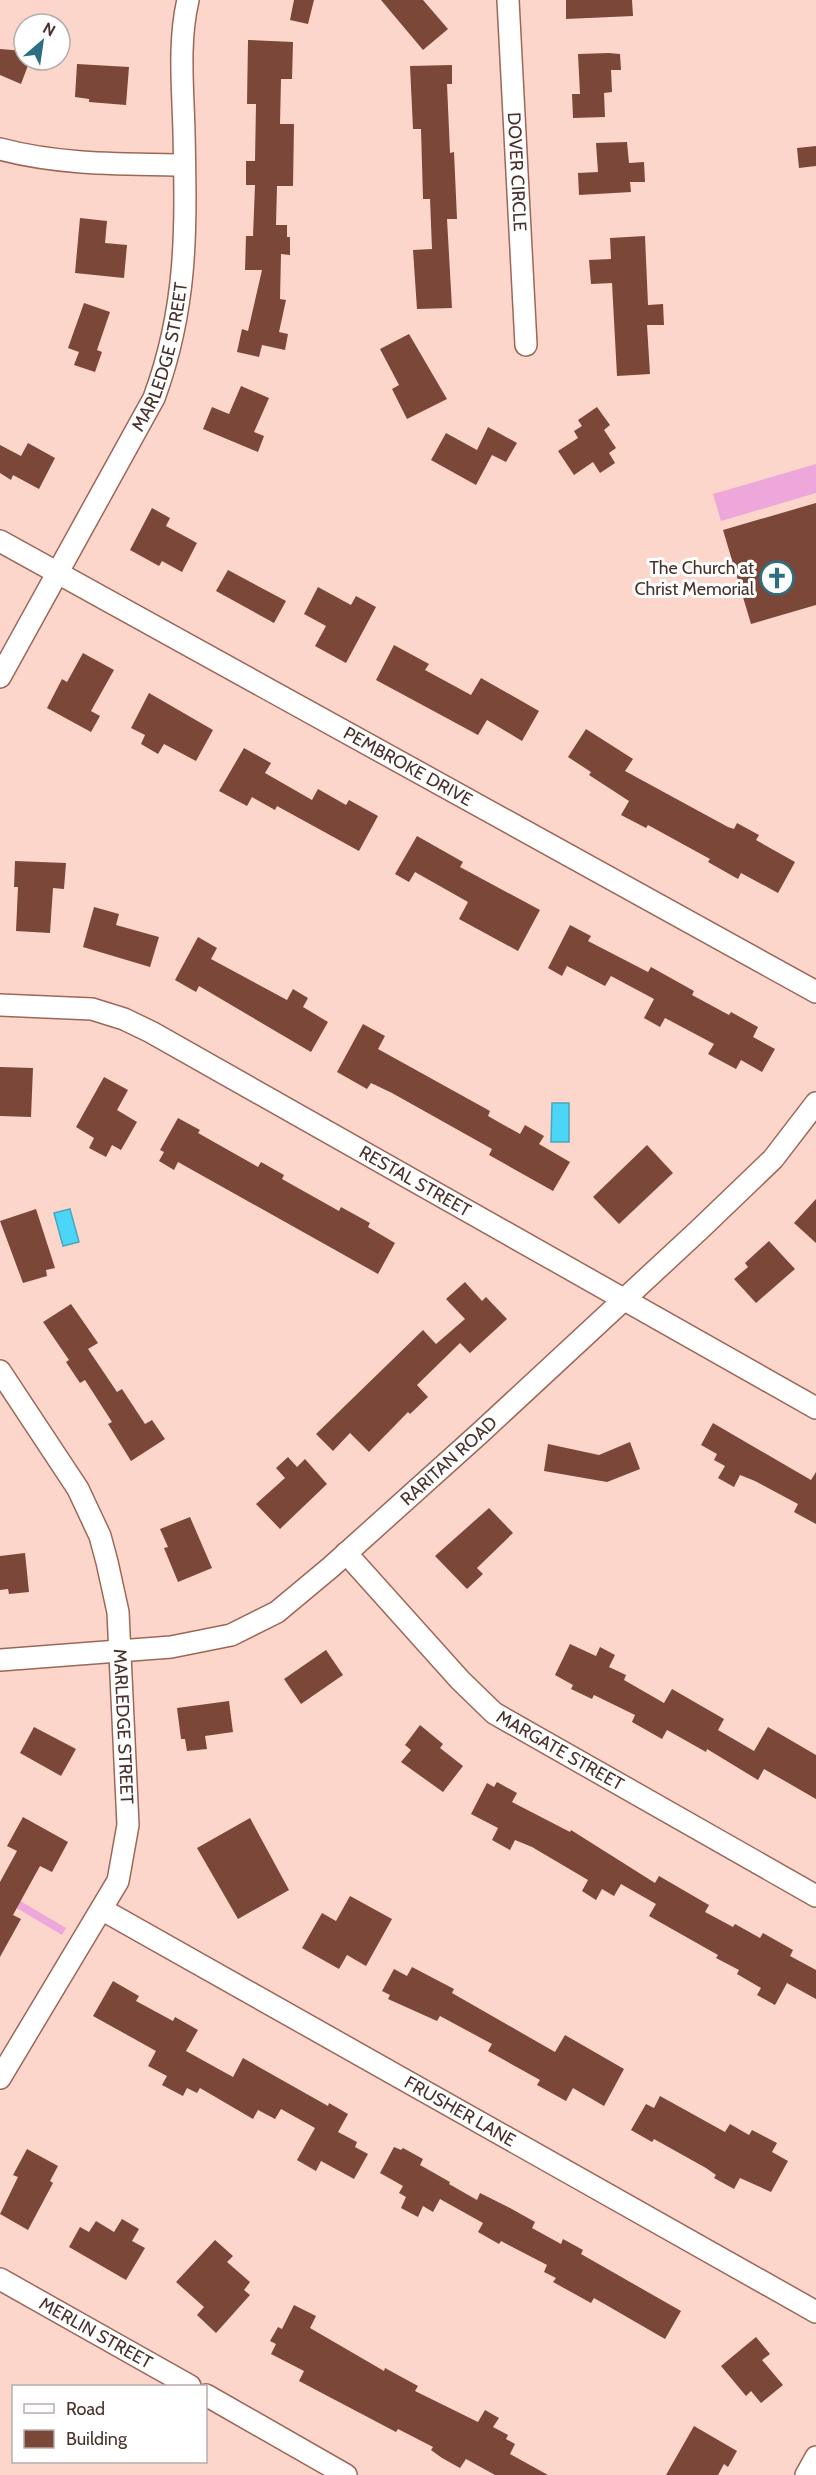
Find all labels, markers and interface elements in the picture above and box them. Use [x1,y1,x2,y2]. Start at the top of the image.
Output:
north arrow [12,12,72,72]
text: N [39,18,59,40]
street label: DOVER CIRCLE [503,112,531,232]
street label: MARLEDGE STREET [127,281,192,435]
place label: The Church at Christ Memorial [634,557,755,600]
church icon: The Church at Christ Memorial [759,560,795,596]
street label: PEMBROKE DRIVE [339,722,476,811]
street label: RESTAL STREET [355,1141,475,1222]
street label: RARITAN ROAD [396,1412,502,1510]
street label: MARLEDGE STREET [109,1648,138,1805]
street label: MARGATE STREET [492,1706,628,1796]
street label: FRUSHER LANE [401,2071,520,2151]
street label: MERLIN STREET [35,2292,157,2374]
legend [12,2385,207,2463]
text: Road [66,2398,105,2420]
text: Building [66,2428,128,2450]

